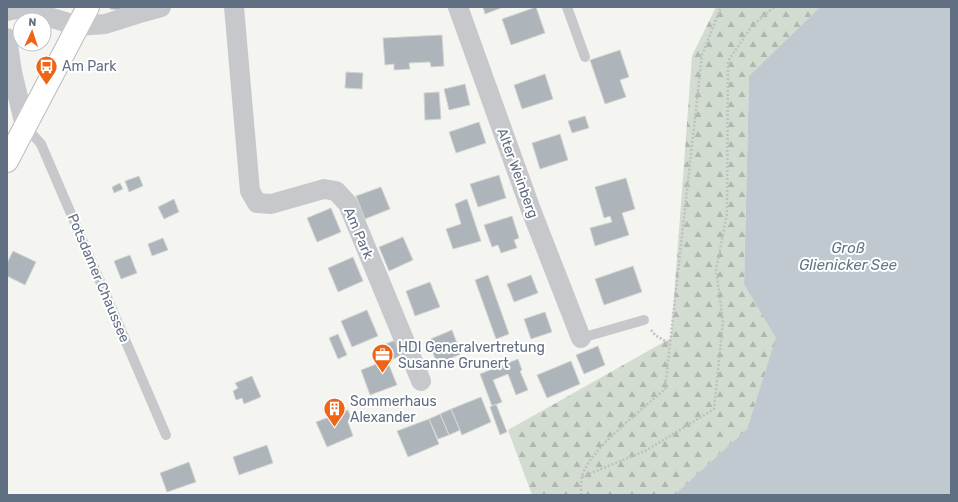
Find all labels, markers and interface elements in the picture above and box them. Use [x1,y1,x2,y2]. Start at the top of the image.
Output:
north arrow [12,12,52,52]
text: N [28,16,37,29]
bus stop icon: Am Park [33,53,59,86]
place label: Am Park [62,58,117,75]
street label: Alter Weinberg [493,126,542,221]
street label: Am Park [340,205,377,262]
street label: Potsdamer Chaussee [64,211,133,345]
water label: Groß Glienicker See [799,239,898,274]
place label: HDI Generalvertretung Susanne Grunert [398,339,545,372]
office icon: HDI Generalvertretung Susanne Grunert [369,342,395,375]
place label: Sommerhaus Alexander [350,393,437,426]
building icon: Sommerhaus Alexander [322,396,348,429]

